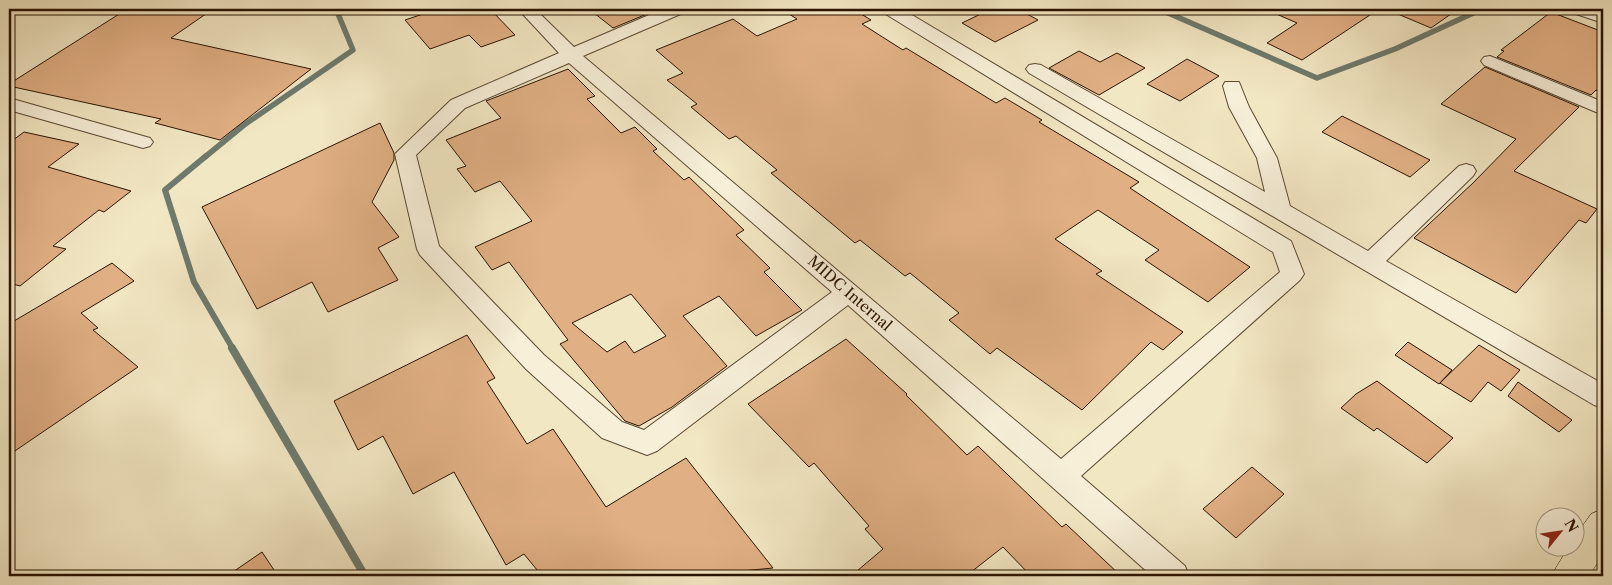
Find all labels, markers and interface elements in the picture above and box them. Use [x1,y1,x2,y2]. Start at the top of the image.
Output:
street label: MIDC Internal [804,251,896,335]
north arrow [1534,508,1584,558]
text: N [1560,516,1582,535]

